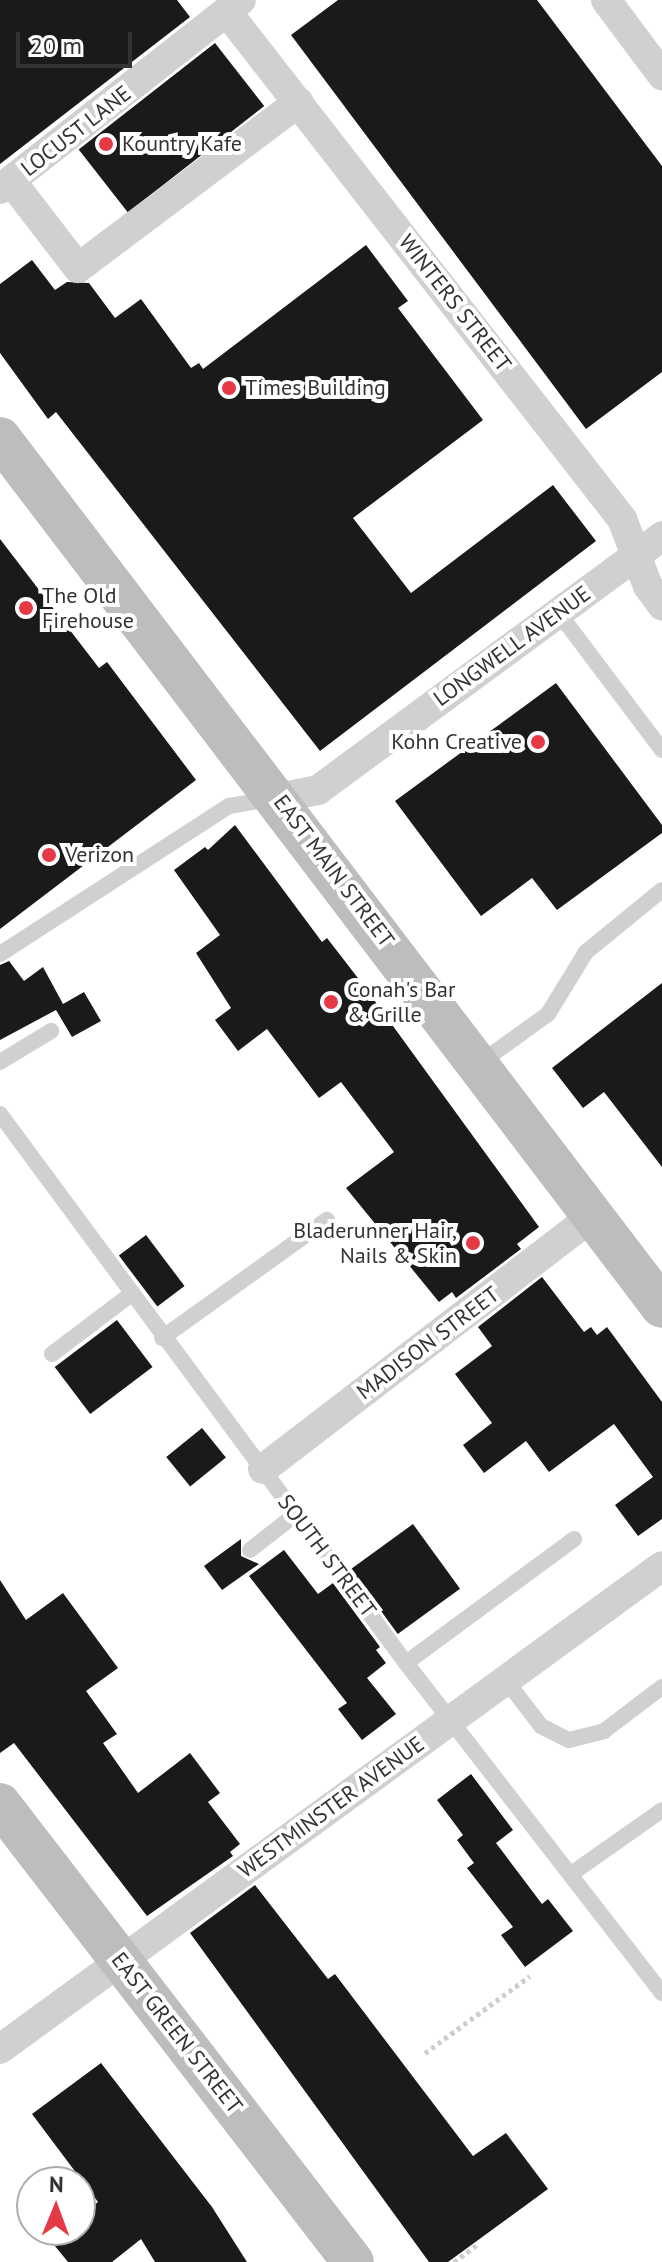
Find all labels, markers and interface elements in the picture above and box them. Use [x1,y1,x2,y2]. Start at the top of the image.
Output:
scale bar [20,16,136,66]
text: 20 m [30,30,82,61]
street label: LOCUST LANE [16,80,136,182]
place label: Kountry Kafe [122,131,243,157]
marker: Kountry Kafe [97,135,115,153]
street label: WINTERS STREET [393,229,517,377]
place label: Times Building [245,375,386,401]
marker: Times Building [220,379,238,397]
street label: LONGWELL AVENUE [428,580,596,712]
place label: The Old Firehouse [42,582,134,634]
marker: The Old Firehouse [17,599,35,617]
place label: Kohn Creative [391,729,522,755]
marker: Kohn Creative [529,733,547,751]
street label: EAST MAIN STREET [268,789,400,953]
place label: Verizon [65,842,134,868]
marker: Verizon [40,846,58,864]
place label: Conah's Bar & Grille [347,976,455,1028]
marker: Conah's Bar & Grille [322,993,340,1011]
place label: Bladerunner Hair, Nails & Skin [293,1217,457,1268]
marker: Bladerunner Hair, Nails & Skin [464,1234,482,1252]
street label: MADISON STREET [352,1281,504,1405]
street label: SOUTH STREET [272,1489,382,1623]
street label: WESTMINSTER AVENUE [233,1730,429,1884]
street label: EAST GREEN STREET [106,1947,248,2119]
north arrow [16,2166,96,2246]
text: N [49,2170,64,2198]

